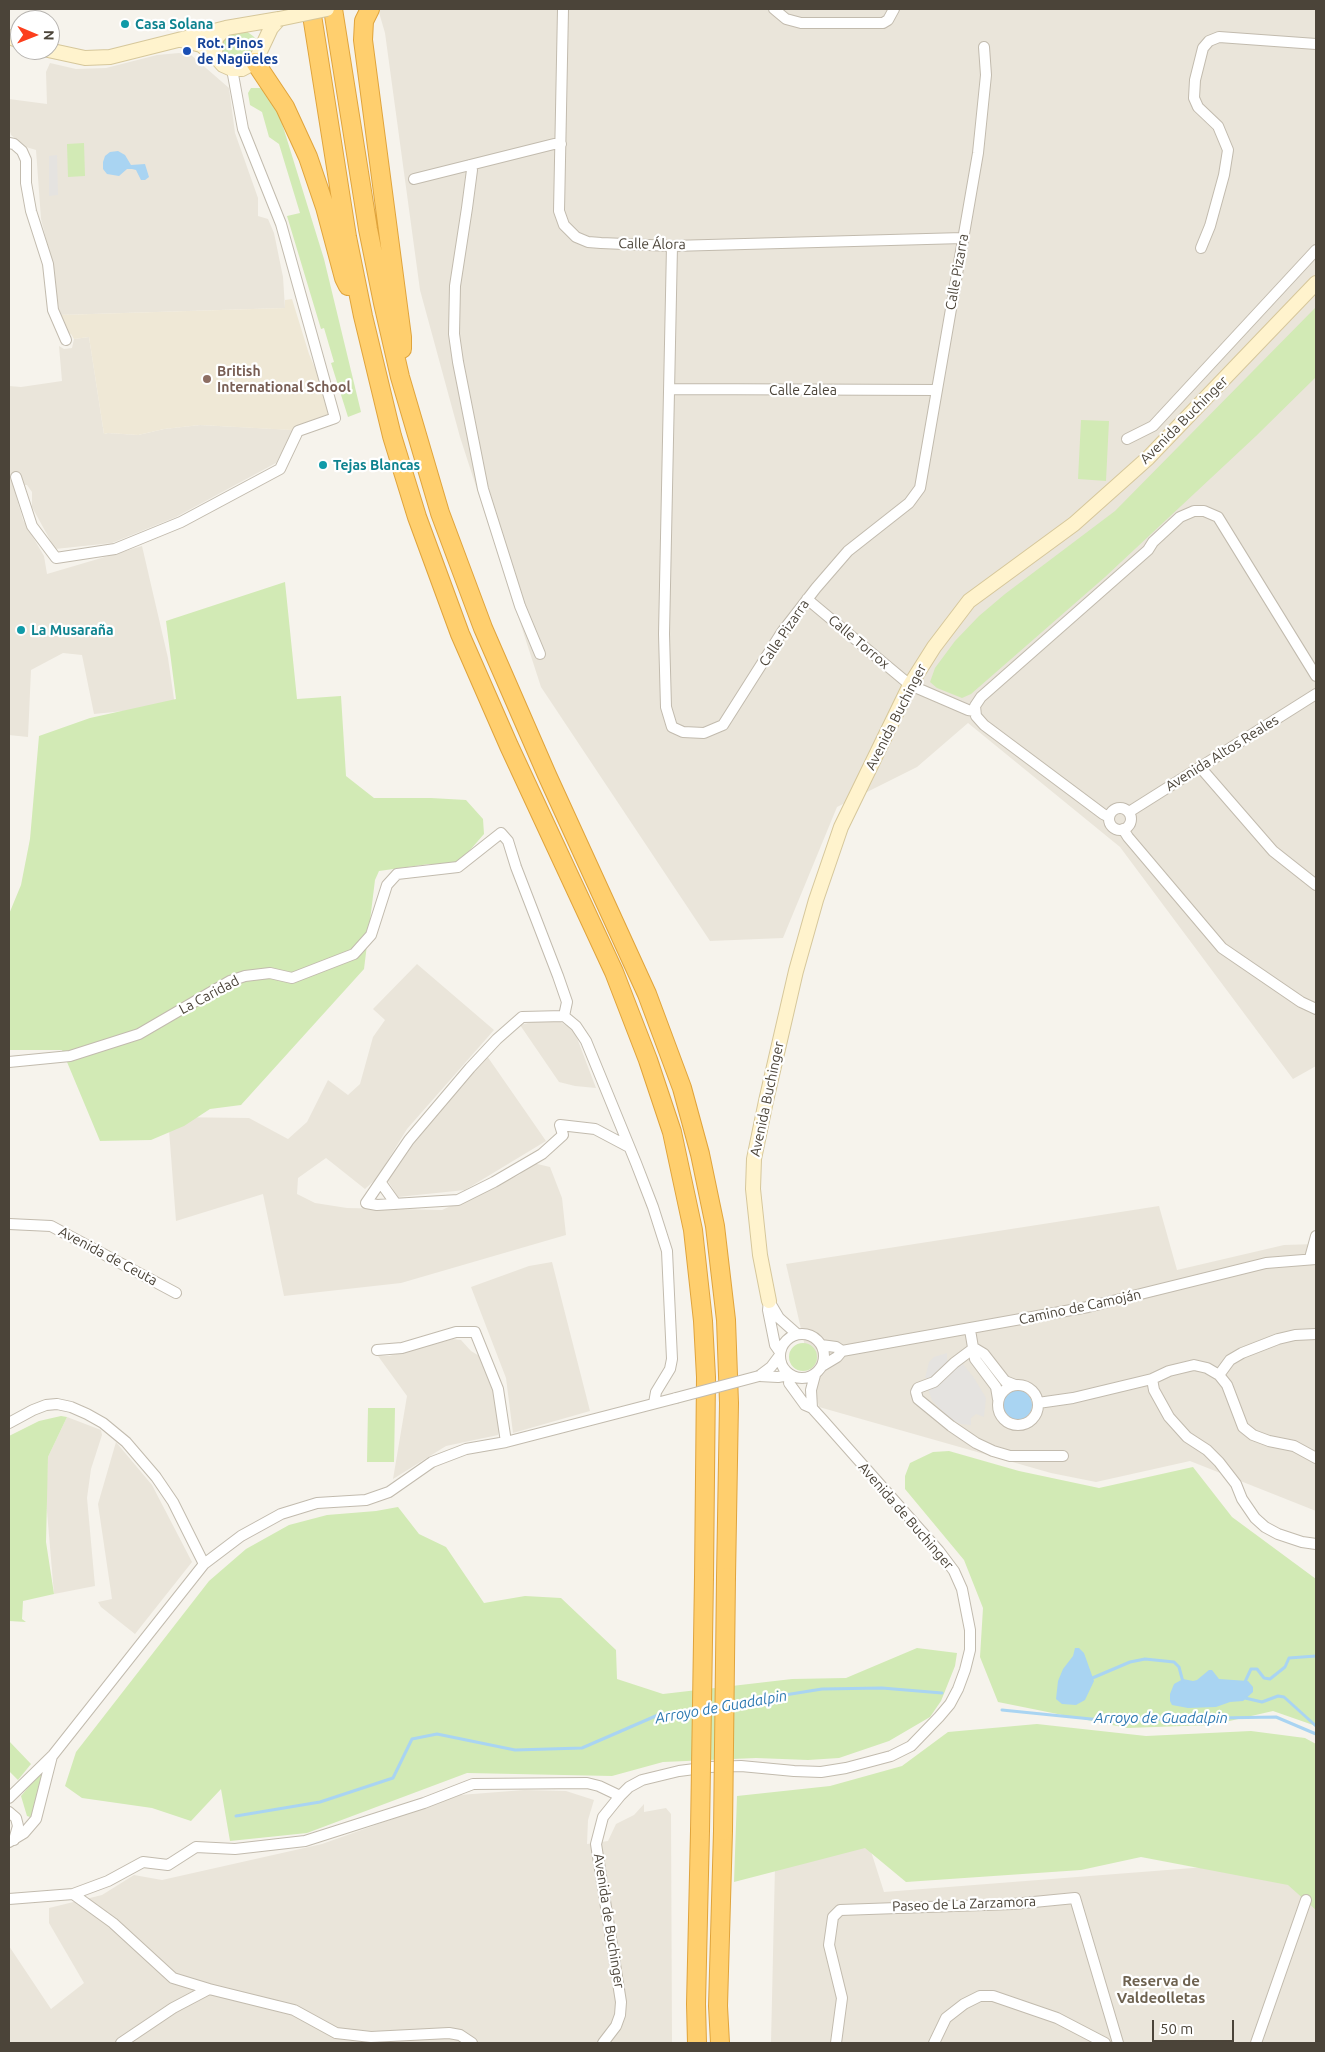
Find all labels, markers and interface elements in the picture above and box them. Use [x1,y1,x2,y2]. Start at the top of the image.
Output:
north arrow [10,10,60,60]
place label: Casa Solana [135,16,213,32]
marker: Casa Solana [119,18,131,30]
text: N [41,30,57,41]
place label: Rot. Pinos de Nagüeles [197,35,278,68]
marker: Rot. Pinos de Nagüeles [181,45,193,57]
street label: Calle Pizarra [942,233,972,311]
street label: Calle Álora [618,235,686,253]
place label: British International School [217,363,351,396]
marker: British International School [201,373,213,385]
street label: Avenida Buchinger [1137,373,1231,467]
street label: Calle Zalea [769,382,837,398]
place label: Tejas Blancas [333,457,420,473]
marker: Tejas Blancas [317,459,329,471]
street label: Calle Pizarra [755,596,813,670]
street label: Calle Torrox [825,611,893,673]
place label: La Musaraña [31,622,114,638]
marker: La Musaraña [15,624,27,636]
street label: Avenida Buchinger [862,661,930,773]
street label: Avenida Altos Reales [1162,711,1282,795]
street label: La Caridad [176,972,242,1018]
street label: Avenida Buchinger [747,1040,787,1158]
street label: Avenida de Ceuta [56,1223,160,1289]
street label: Camino de Camoján [1017,1286,1143,1328]
street label: Avenida de Buchinger [855,1459,957,1573]
water label: Arroyo de Guadalpin [653,1687,789,1727]
water label: Arroyo de Guadalpin [1094,1709,1228,1727]
street label: Avenida de Buchinger [590,1852,628,1990]
street label: Paseo de La Zarzamora [892,1893,1036,1915]
district label: Reserva de Valdeolletas [1117,1972,1205,2007]
scale bar [1155,2010,1238,2042]
text: 50 m [1160,2020,1193,2037]

